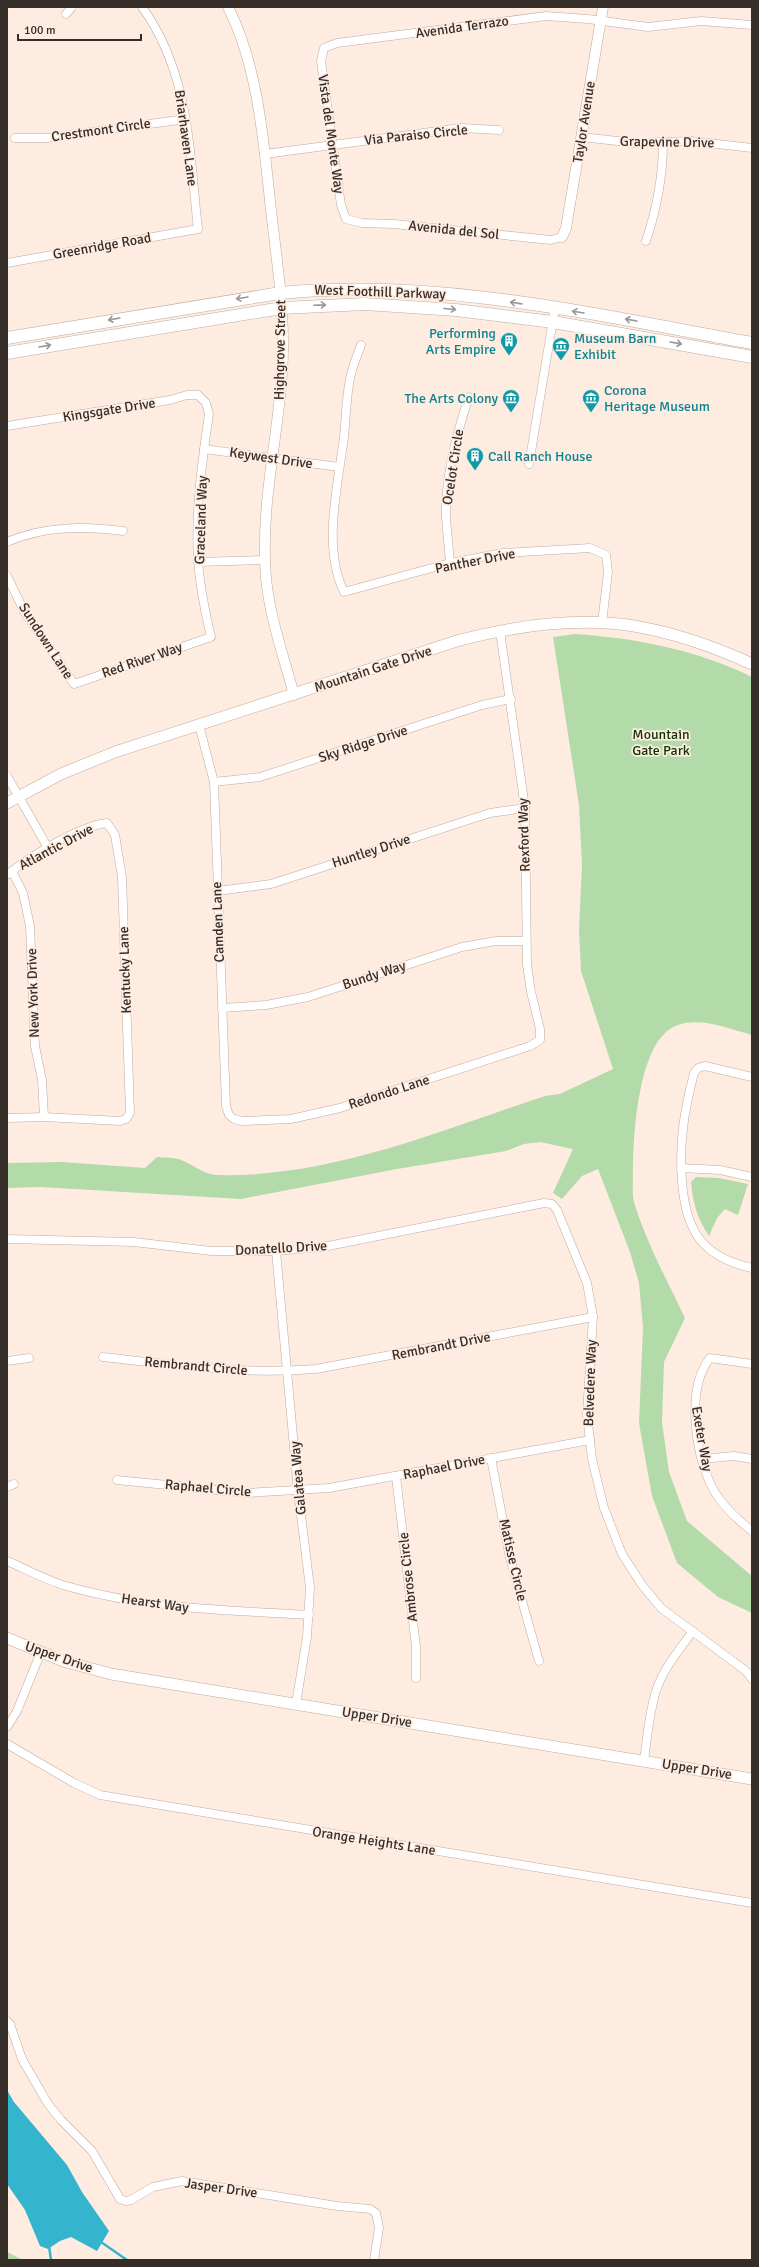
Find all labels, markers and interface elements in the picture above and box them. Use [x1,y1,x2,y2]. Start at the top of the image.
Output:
street label: Avenida Terrazo [414,12,510,42]
scale bar [18,16,141,42]
text: 100 m [24,23,56,38]
street label: Vista del Monte Way [314,73,348,195]
street label: Taylor Avenue [569,80,599,164]
street label: Briarhaven Lane [171,89,201,187]
street label: Crestmont Circle [50,115,152,145]
street label: Via Paraiso Circle [363,121,469,149]
street label: Grapevine Drive [620,133,714,151]
street label: Avenida del Sol [408,217,500,243]
street label: Greenridge Road [51,229,153,263]
street label: West Foothill Parkway [314,281,447,303]
one-way arrow [236,294,249,302]
one-way arrow [510,299,523,307]
street label: Highgrove Street [271,300,289,400]
one-way arrow [313,301,326,308]
one-way arrow [443,306,456,313]
one-way arrow [572,308,585,316]
one-way arrow [107,315,120,323]
one-way arrow [625,316,638,324]
place label: Performing Arts Empire [426,325,496,358]
place label: Museum Barn Exhibit [574,330,656,363]
building icon: Performing Arts Empire [499,331,519,356]
museum icon: Museum Barn Exhibit [551,336,571,361]
one-way arrow [669,340,682,348]
one-way arrow [39,342,52,350]
place label: Corona Heritage Museum [604,382,710,415]
museum icon: The Arts Colony [501,388,521,413]
museum icon: Corona Heritage Museum [581,388,601,413]
place label: The Arts Colony [404,390,498,407]
street label: Kingsgate Drive [61,394,157,426]
street label: Ocelot Circle [439,428,467,506]
street label: Keywest Drive [228,444,314,472]
building icon: Call Ranch House [465,446,485,471]
place label: Call Ranch House [488,448,592,465]
street label: Graceland Way [191,475,211,565]
street label: Panther Drive [433,545,517,577]
street label: Sundown Lane [15,600,77,682]
street label: Red River Way [99,638,185,682]
street label: Mountain Gate Drive [312,642,434,696]
street label: Sky Ridge Drive [316,722,410,766]
park label: Mountain Gate Park [632,726,690,759]
street label: Rexford Way [514,797,534,872]
street label: Atlantic Drive [16,820,96,874]
street label: Huntley Drive [330,830,412,872]
street label: Camden Lane [208,881,228,963]
street label: Kentucky Lane [115,926,135,1014]
street label: New York Drive [23,948,43,1038]
street label: Bundy Way [340,957,408,993]
street label: Redondo Lane [346,1071,432,1113]
street label: Donatello Drive [234,1237,328,1259]
street label: Rembrandt Drive [390,1328,492,1364]
street label: Belvedere Way [580,1339,600,1427]
street label: Rembrandt Circle [144,1353,248,1379]
street label: Exeter Way [688,1405,716,1473]
street label: Galatea Way [286,1440,310,1516]
street label: Raphael Drive [402,1451,486,1483]
street label: Raphael Circle [164,1476,252,1500]
street label: Matisse Circle [495,1517,531,1603]
street label: Ambrose Circle [395,1531,421,1623]
street label: Hearst Way [120,1590,190,1616]
street label: Upper Drive [23,1637,95,1677]
street label: Upper Drive [341,1703,413,1731]
street label: Upper Drive [661,1755,733,1783]
street label: Orange Heights Lane [311,1823,437,1859]
street label: Jasper Drive [184,2174,258,2202]

